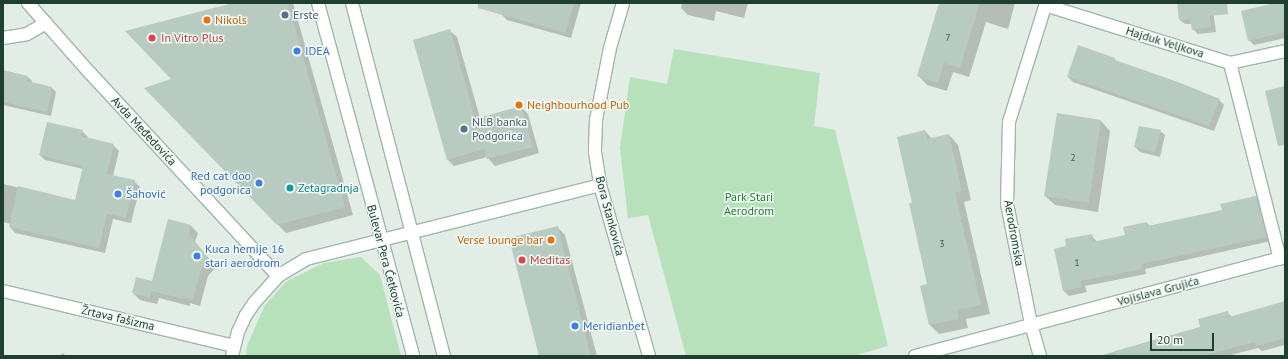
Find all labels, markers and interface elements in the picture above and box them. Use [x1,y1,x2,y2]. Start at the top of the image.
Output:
place label: Erste [293,8,319,22]
marker: Erste [280,10,290,20]
place label: Nikols [215,13,247,27]
marker: Nikols [202,15,212,25]
street label: Hajduk Veljkova [1124,23,1206,61]
place label: In Vitro Plus [161,31,224,45]
marker: In Vitro Plus [146,32,158,44]
house number: 7 [945,32,951,44]
place label: IDEA [305,44,330,58]
marker: IDEA [292,46,302,56]
street label: Avda Međedovića [108,93,180,169]
place label: Neighbourhood Pub [527,98,629,112]
marker: Neighbourhood Pub [514,100,524,110]
place label: NLB banka Podgorica [472,115,527,143]
marker: NLB banka Podgorica [459,124,469,134]
house number: 2 [1070,152,1076,164]
place label: Red cat doo podgorica [191,169,251,197]
street label: Bora Stankovića [592,175,628,257]
marker: Red cat doo podgorica [254,178,264,188]
place label: Zetagradnja [298,181,359,195]
marker: Zetagradnja [285,183,295,193]
place label: Šahović [126,187,166,201]
marker: Šahović [113,189,123,199]
park label: Park Stari Aerodrom [724,190,774,218]
street label: Aerodromska [1001,199,1027,267]
street label: Bulevar Pera Ćetkovića [364,203,408,319]
place label: Verse lounge bar [457,233,543,247]
marker: Verse lounge bar [546,235,556,245]
house number: 3 [939,238,945,250]
place label: Kuca hemije 16 stari aerodrom [205,242,284,270]
marker: Kuca hemije 16 stari aerodrom [192,251,202,261]
place label: Meditas [530,253,570,267]
marker: Meditas [517,255,527,265]
house number: 1 [1074,257,1080,269]
street label: Vojislava Grujića [1116,273,1200,309]
street label: Žrtava fašizma [80,303,156,333]
place label: Meridianbet [583,319,645,333]
marker: Meridianbet [570,321,580,331]
scale bar [1152,325,1216,351]
text: 20 m [1157,332,1183,347]

